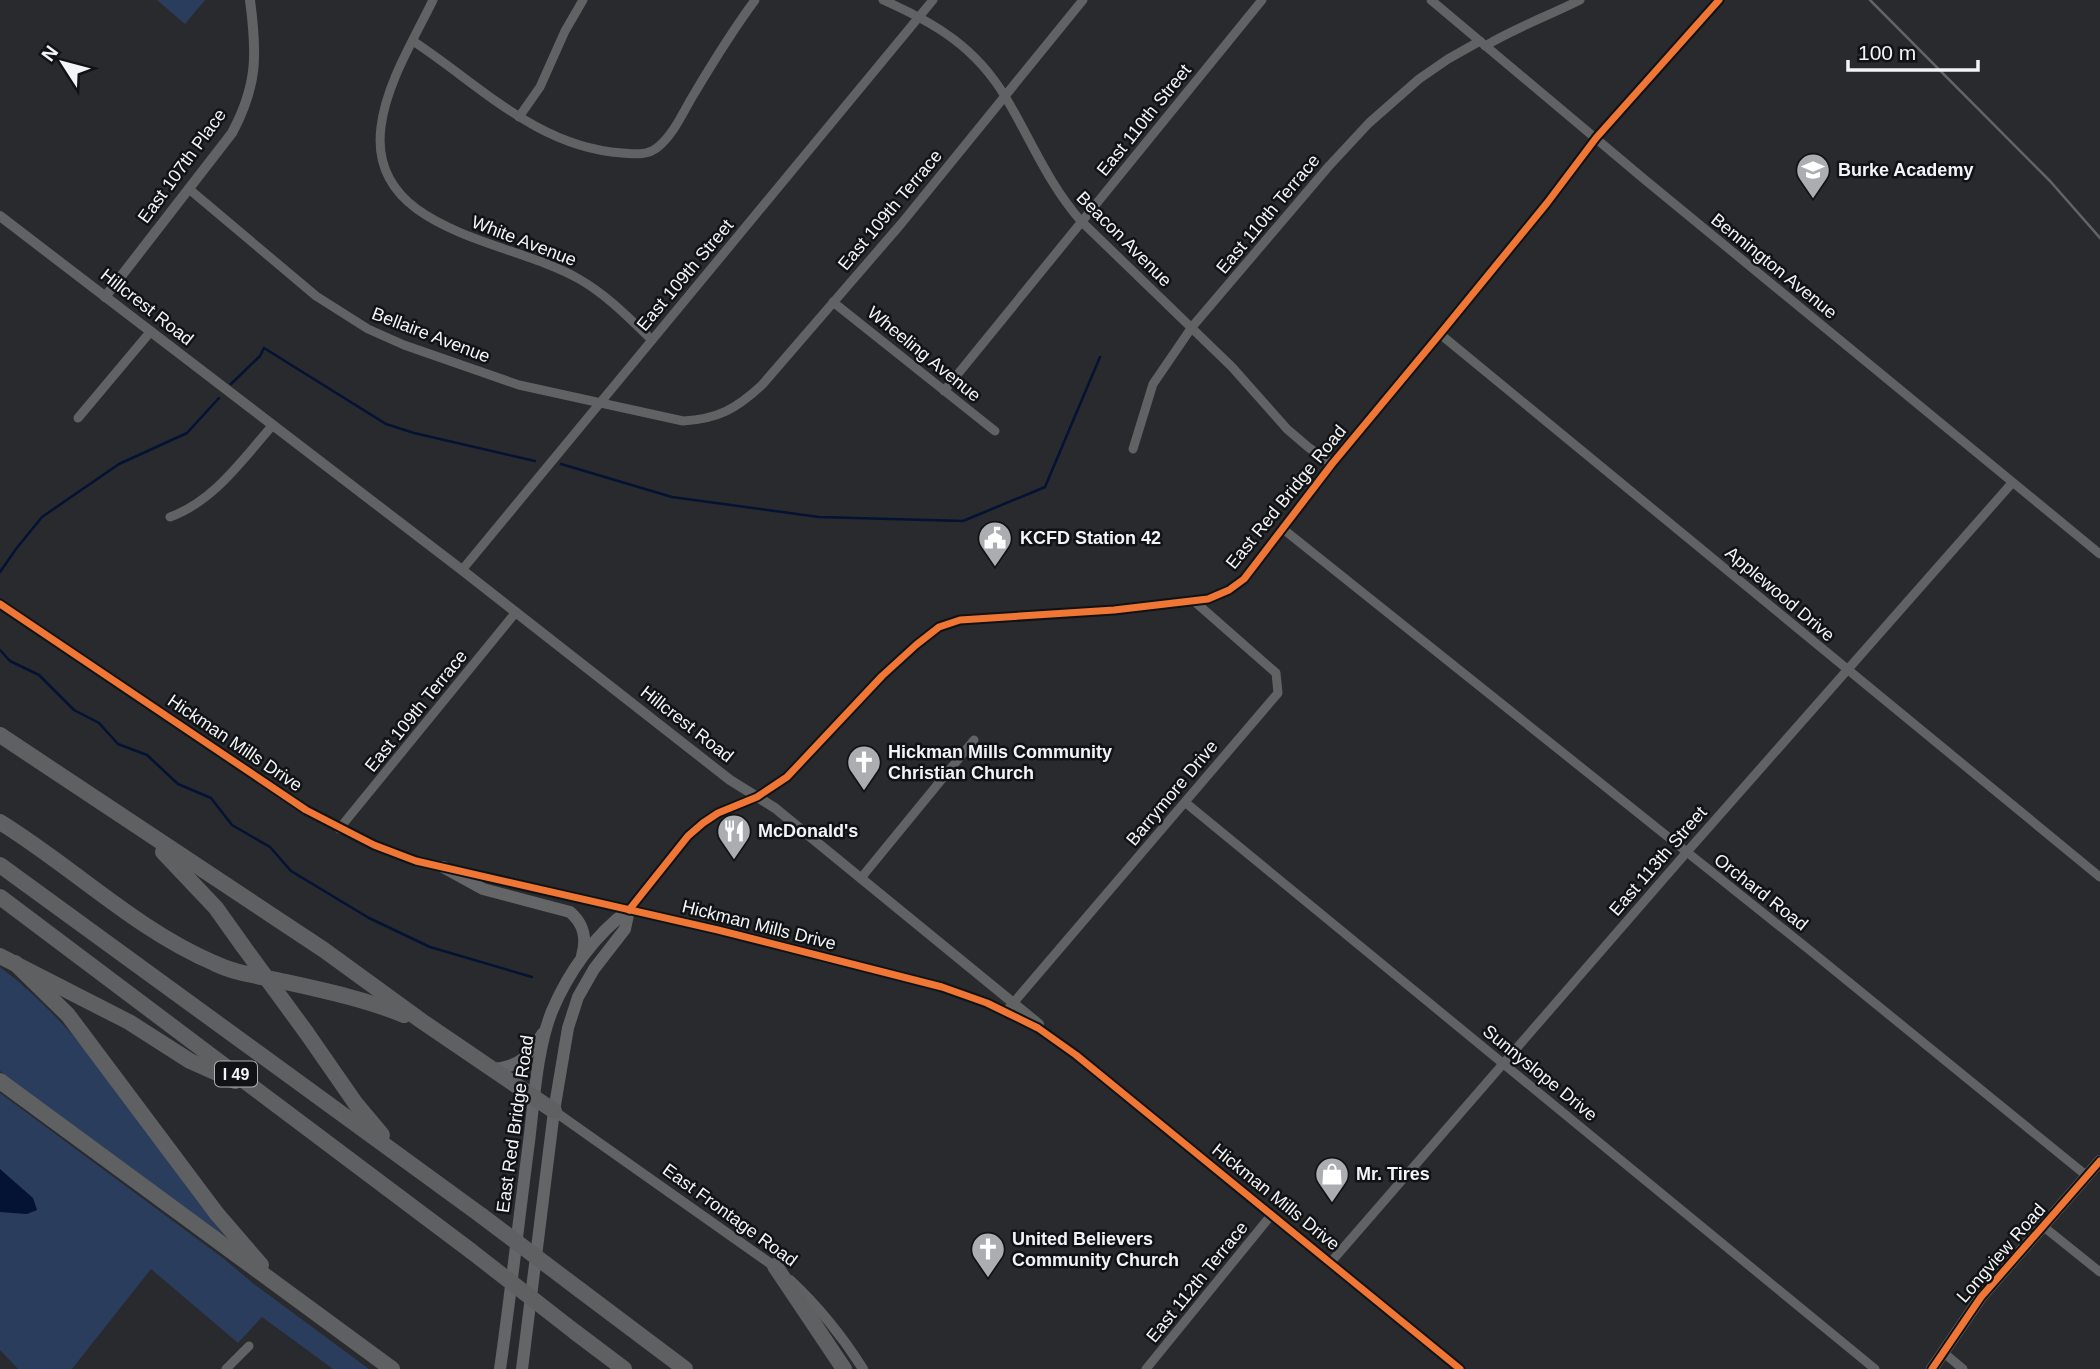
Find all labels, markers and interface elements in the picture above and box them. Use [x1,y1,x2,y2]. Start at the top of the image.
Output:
north arrow [28,28,98,98]
scale bar [1848,28,1978,72]
text: 100 m [1858,41,1916,64]
text: N [37,42,62,65]
street label: East 110th Street [1093,60,1195,180]
street label: East 107th Place [134,105,230,227]
street label: East 109th Terrace [834,146,946,274]
street label: East 110th Terrace [1212,150,1324,278]
school or university icon: Burke Academy [1794,151,1832,200]
place label: Burke Academy [1838,160,1973,180]
street label: Beacon Avenue [1072,187,1176,291]
street label: Bennington Avenue [1707,209,1841,323]
street label: White Avenue [469,212,579,270]
street label: East 109th Street [633,215,737,335]
street label: Hillcrest Road [97,265,197,349]
street label: Wheeling Avenue [863,302,985,406]
street label: Bellaire Avenue [369,303,493,367]
street label: East Red Bridge Road [1222,421,1350,573]
public building icon: KCFD Station 42 [976,519,1014,568]
place label: KCFD Station 42 [1020,528,1161,548]
street label: Applewood Drive [1721,543,1839,645]
street label: East 109th Terrace [361,646,471,776]
street label: Hillcrest Road [637,682,737,766]
street label: Hickman Mills Drive [164,691,306,795]
street label: Barrymore Drive [1122,736,1222,850]
place label: Hickman Mills Community Christian Church [888,742,1112,783]
church icon: Hickman Mills Community Christian Church [845,743,883,792]
street label: East 113th Street [1605,802,1711,920]
restaurant icon: McDonald's [715,812,753,861]
place label: McDonald's [758,821,858,841]
street label: Orchard Road [1710,849,1812,935]
street label: Hickman Mills Drive [680,896,838,954]
street label: Sunnyslope Drive [1479,1021,1601,1125]
street label: East Red Bridge Road [493,1034,537,1214]
road number: I 49 [215,1062,257,1086]
street label: Hickman Mills Drive [1208,1140,1344,1254]
shop icon: Mr. Tires [1313,1155,1351,1204]
street label: East Frontage Road [659,1160,801,1270]
place label: Mr. Tires [1356,1164,1430,1184]
street label: Longview Road [1953,1200,2049,1306]
street label: East 112th Terrace [1142,1218,1252,1346]
place label: United Believers Community Church [1012,1229,1179,1270]
church icon: United Believers Community Church [969,1230,1007,1279]

